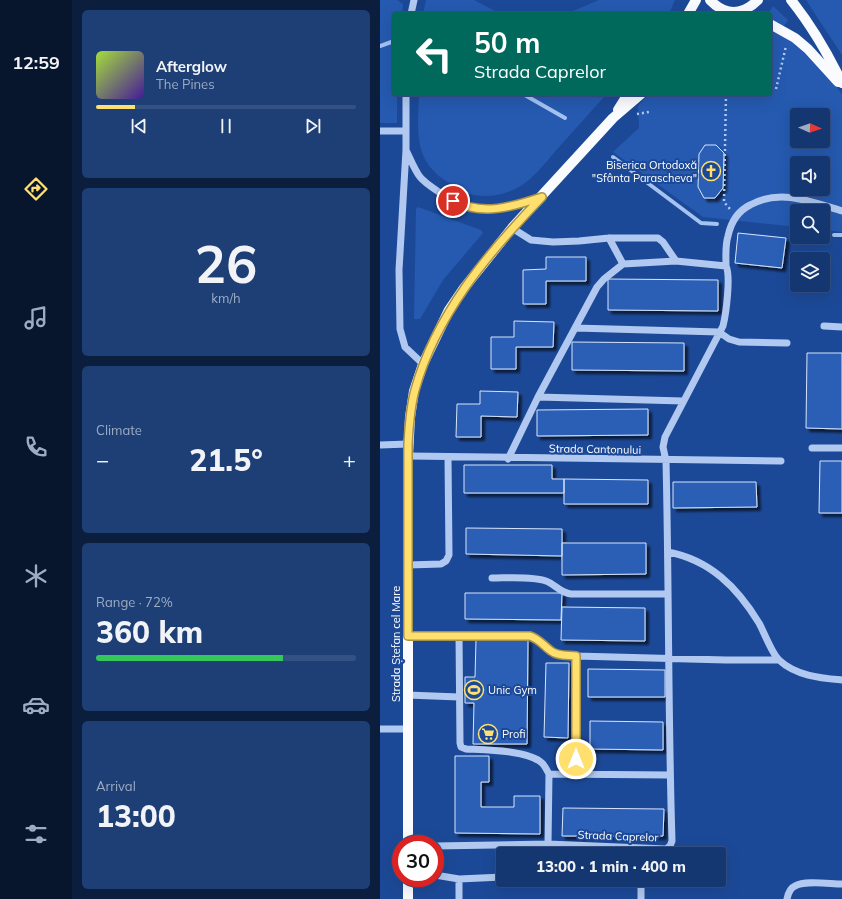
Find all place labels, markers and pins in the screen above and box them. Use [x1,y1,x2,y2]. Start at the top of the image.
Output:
place label: Biserica Ortodoxă "Sfânta Parascheva" [592,158,697,185]
church icon: Biserica Ortodoxă "Sfânta Parascheva" [700,160,722,182]
pin [436,184,470,218]
sports icon: Unic Gym [463,679,485,701]
place label: Unic Gym [488,683,537,697]
supermarket icon: Profi [477,723,499,745]
place label: Profi [502,727,526,741]

